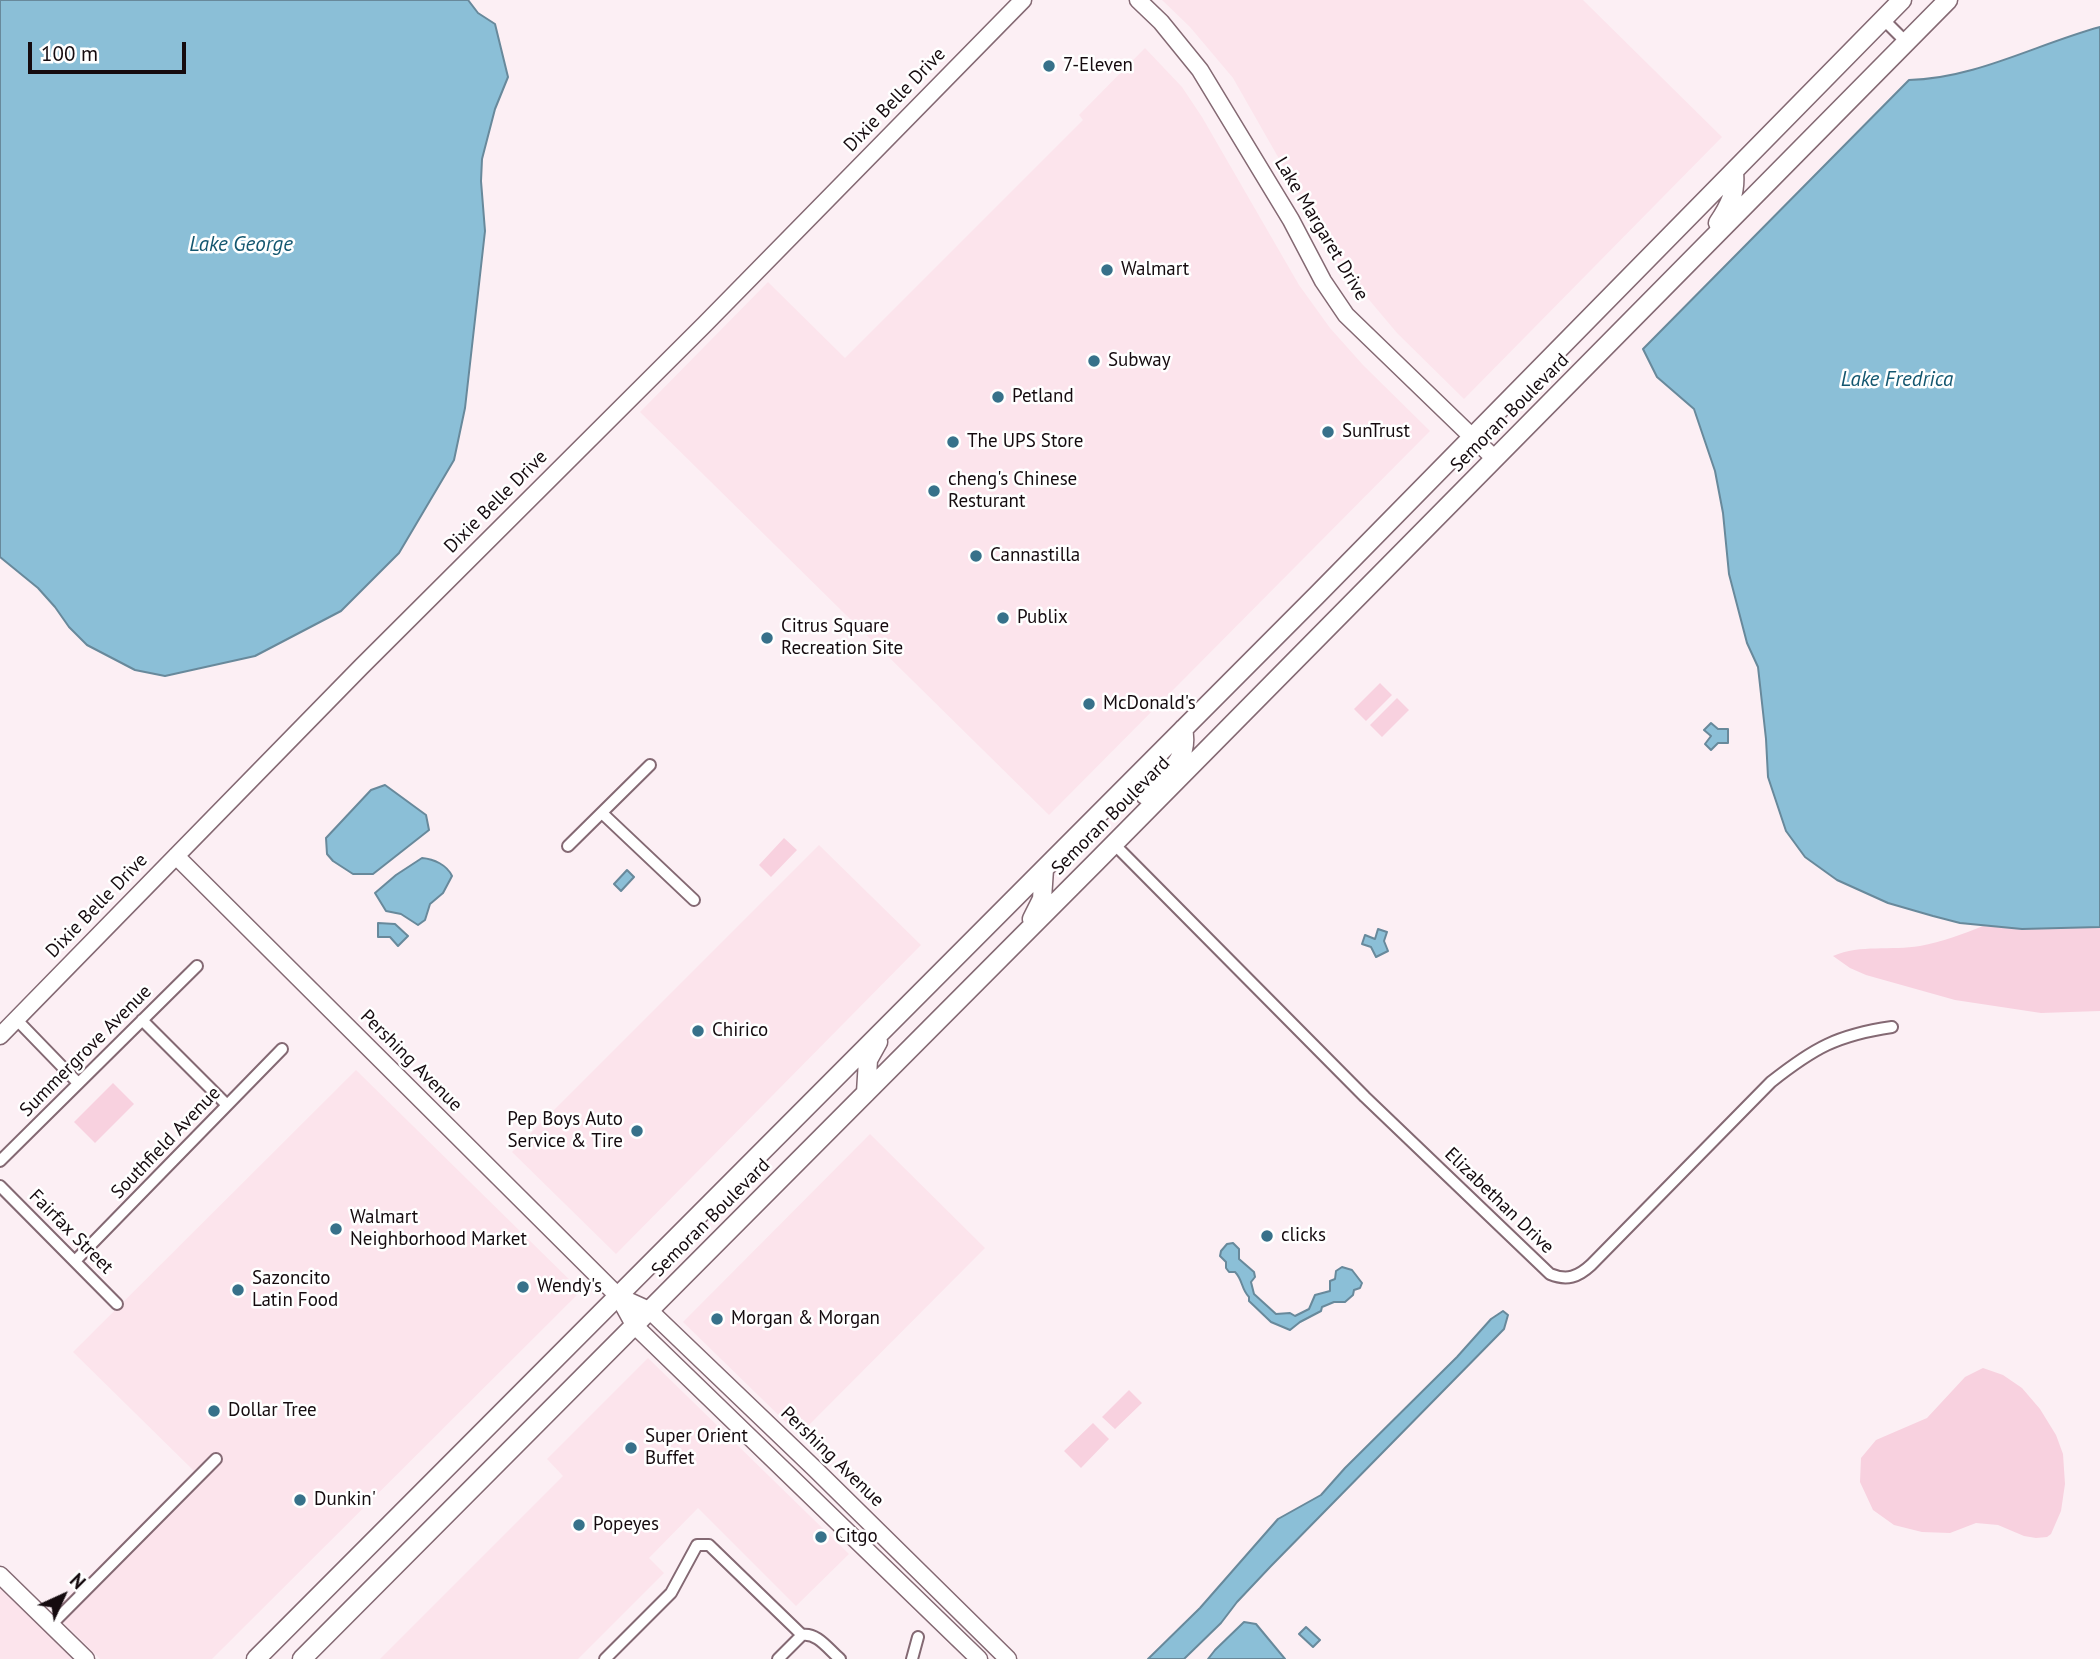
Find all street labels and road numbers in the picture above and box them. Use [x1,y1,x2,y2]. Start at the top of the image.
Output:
street label: Dixie Belle Drive [839,43,951,157]
street label: Lake Margaret Drive [1269,153,1373,305]
street label: Semoran Boulevard [1446,349,1574,477]
street label: Dixie Belle Drive [440,446,552,558]
street label: Semoran Boulevard [1047,752,1175,880]
street label: Dixie Belle Drive [41,849,153,963]
street label: Summergrove Avenue [15,980,157,1122]
street label: Pershing Avenue [355,1005,467,1117]
street label: Southfield Avenue [107,1082,225,1204]
street label: Elizabethan Drive [1440,1143,1558,1259]
street label: Semoran Boulevard [647,1154,775,1282]
street label: Fairfax Street [24,1185,118,1279]
street label: Pershing Avenue [776,1402,888,1512]

